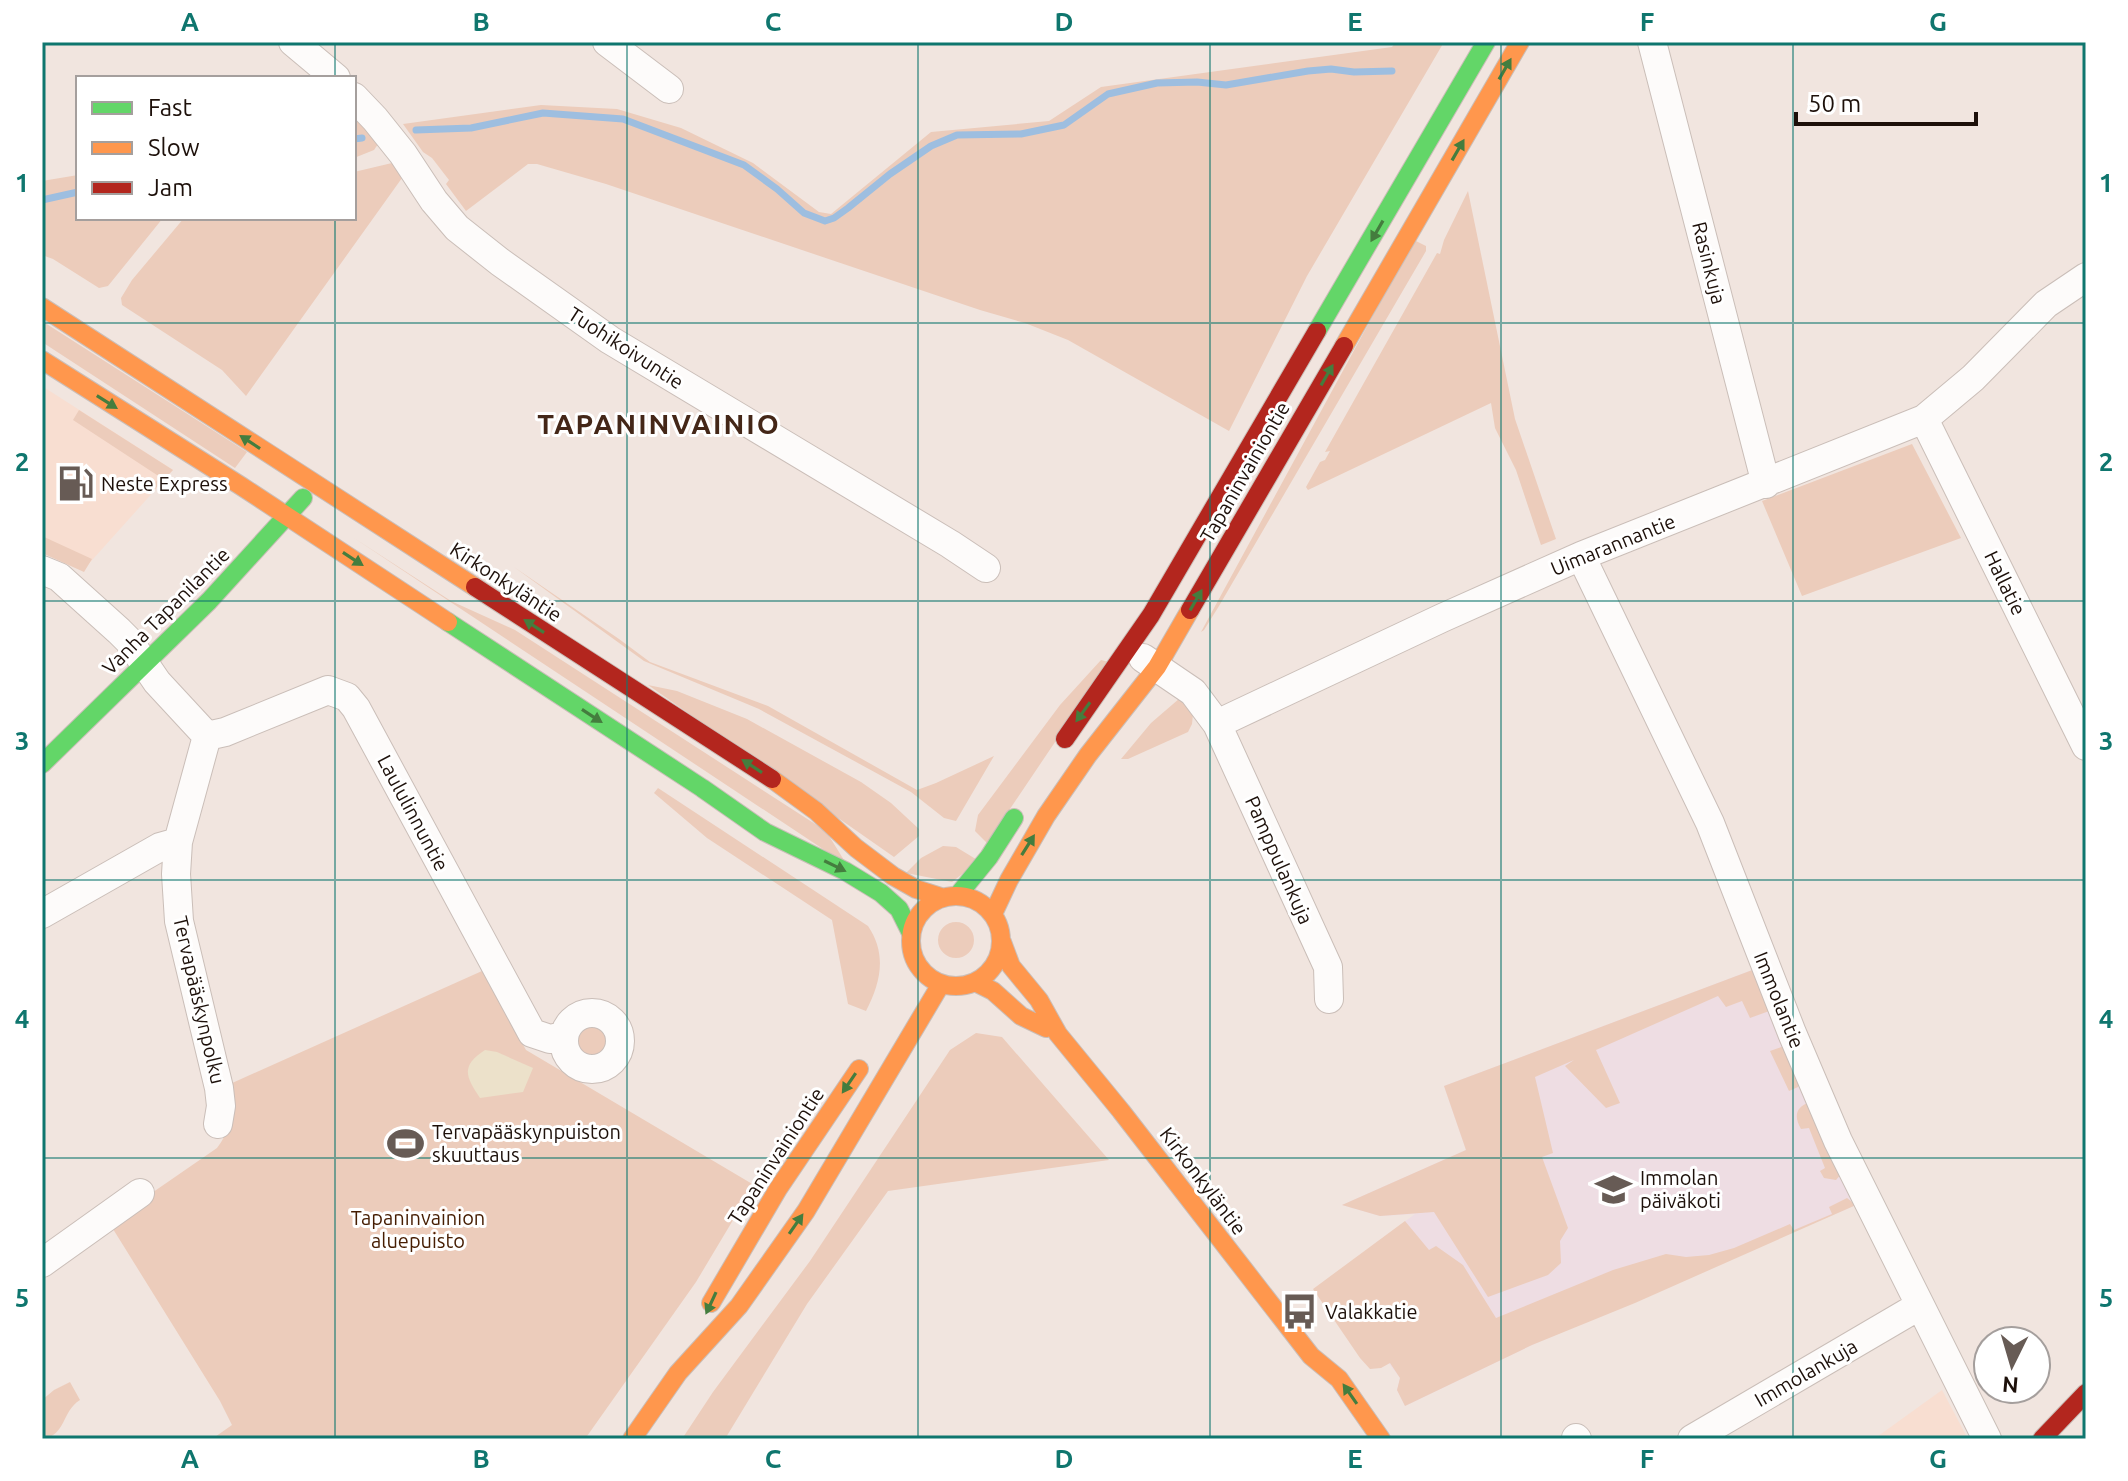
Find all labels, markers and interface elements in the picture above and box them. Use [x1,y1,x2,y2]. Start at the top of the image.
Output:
text: A [181,7,200,36]
text: B [472,7,490,36]
text: C [765,7,782,36]
text: D [1055,7,1073,36]
text: E [1347,7,1363,36]
text: F [1640,7,1654,36]
text: G [1929,7,1947,36]
one-way arrow [1498,58,1512,80]
legend [76,76,356,220]
scale bar [1796,76,1976,126]
text: 50 m [1808,90,1861,117]
text: Fast [148,94,192,121]
text: Slow [148,134,200,161]
one-way arrow [1451,139,1465,161]
text: 1 [15,168,29,197]
text: 1 [2099,168,2113,197]
text: Jam [148,174,193,201]
street label: Rasinkuja [1688,219,1731,307]
one-way arrow [1370,220,1384,242]
street label: Tuohikoivuntie [564,302,688,393]
one-way arrow [1320,364,1334,386]
one-way arrow [97,395,118,410]
street label: Tapaninvainiontie [1195,397,1294,546]
district label: TAPANINVAINIO [537,408,781,439]
one-way arrow [239,435,261,449]
text: 2 [15,447,29,476]
text: 2 [2099,447,2113,476]
fuel station icon: Neste Express [56,465,94,503]
place label: Neste Express [101,472,228,495]
street label: Uimarannantie [1547,509,1678,580]
street label: Kirkonkyläntie [446,537,566,626]
street label: Vanha Tapanilantie [97,542,234,679]
street label: Hallatie [1980,547,2031,619]
one-way arrow [342,551,363,566]
one-way arrow [1189,588,1203,611]
one-way arrow [523,619,545,633]
one-way arrow [1076,702,1092,722]
one-way arrow [581,708,602,723]
text: 3 [15,726,29,755]
text: 3 [2099,726,2113,755]
street label: Laululinnuntie [373,751,454,875]
one-way arrow [742,759,763,774]
street label: Pamppulankuja [1241,792,1318,927]
one-way arrow [1021,834,1035,856]
one-way arrow [824,860,847,873]
street label: Tervapääskynpolku [169,914,230,1086]
street label: Immolantie [1750,948,1809,1051]
text: 4 [15,1004,29,1033]
text: 4 [2099,1004,2113,1033]
one-way arrow [842,1072,857,1093]
street label: Tapaninvainiontie [723,1083,828,1228]
place label: Tervapääskynpuiston skuuttaus [432,1120,621,1166]
street label: Kirkonkyläntie [1156,1123,1251,1239]
sports icon: Tervapääskynpuiston skuuttaus [387,1124,425,1162]
place label: Immolan päiväkoti [1640,1166,1721,1212]
school or university icon: Immolan päiväkoti [1595,1170,1633,1208]
park label: Tapaninvainion aluepuisto [351,1206,485,1252]
one-way arrow [788,1214,803,1235]
text: 5 [15,1283,29,1312]
text: 5 [2099,1283,2113,1312]
one-way arrow [704,1291,718,1314]
bus stop icon: Valakkatie [1280,1293,1318,1331]
place label: Valakkatie [1325,1300,1417,1323]
north arrow [1972,1325,2052,1405]
street label: Immolankuja [1750,1334,1861,1411]
text: N [2001,1372,2019,1399]
one-way arrow [1343,1383,1358,1404]
text: A [181,1444,200,1473]
text: B [472,1444,490,1473]
text: C [765,1444,782,1473]
text: D [1055,1444,1073,1473]
text: E [1347,1444,1363,1473]
text: F [1640,1444,1654,1473]
text: G [1929,1444,1947,1473]

